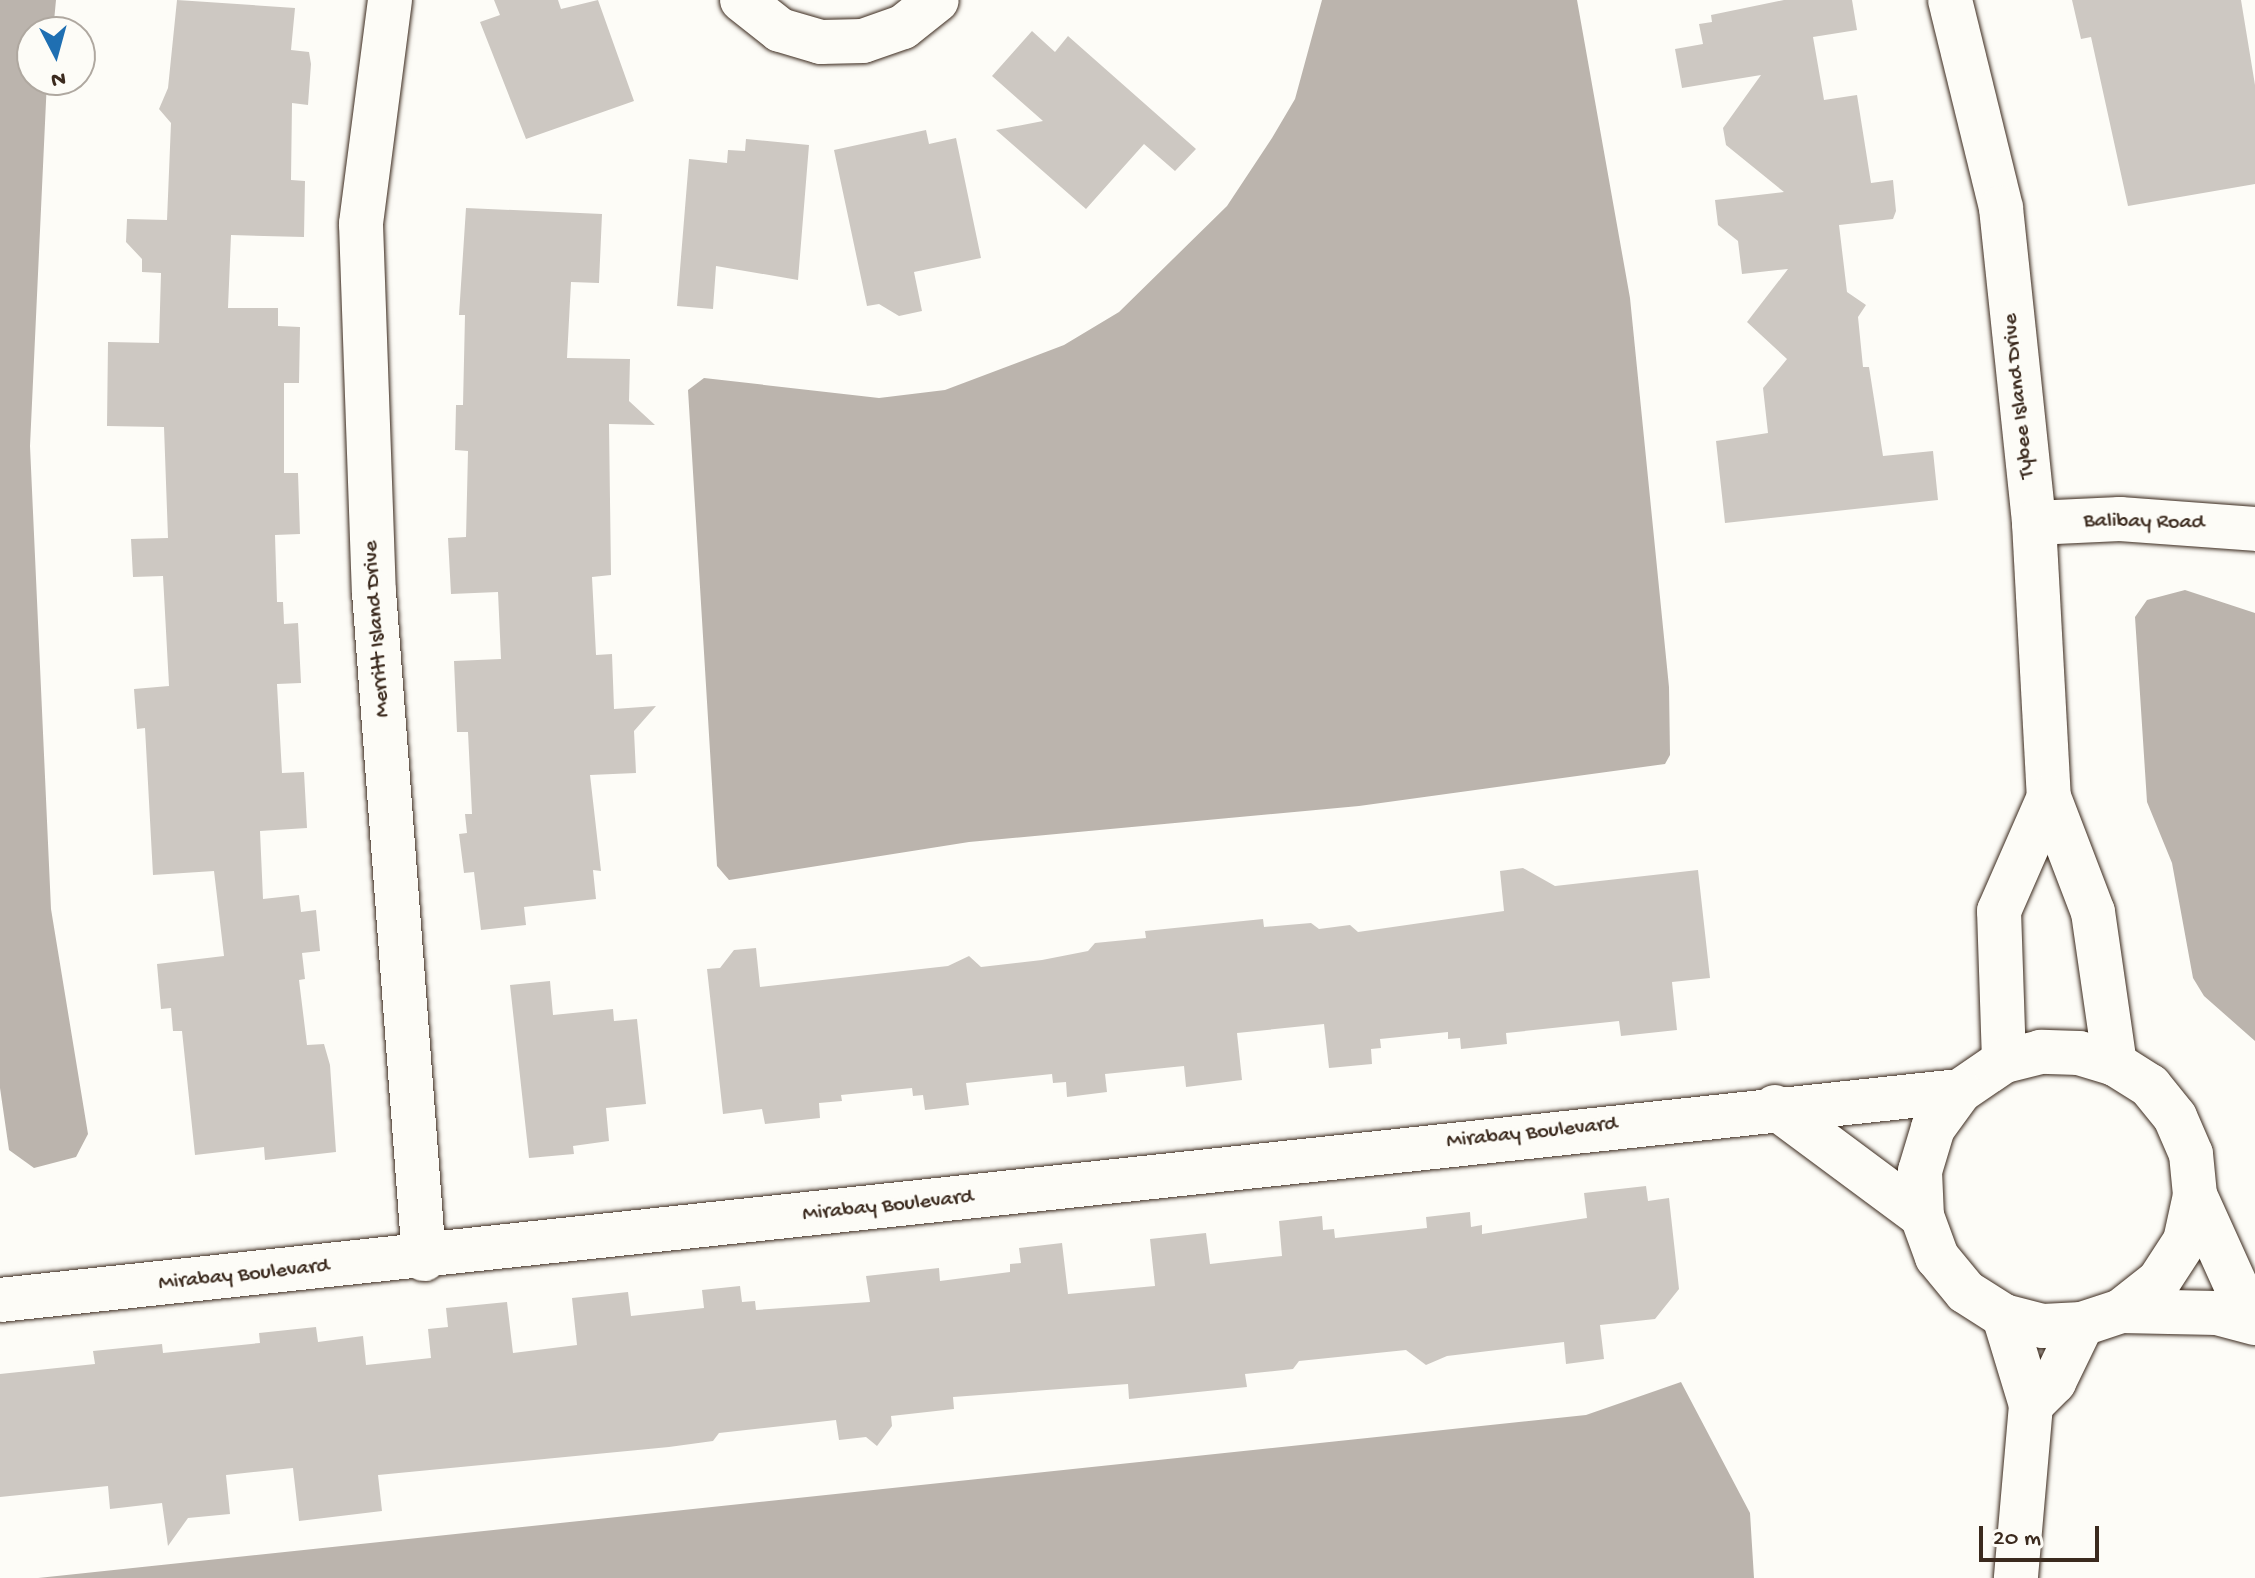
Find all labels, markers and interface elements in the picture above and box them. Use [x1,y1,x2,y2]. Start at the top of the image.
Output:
north arrow [16,16,96,96]
text: N [50,64,67,92]
street label: Tybee Island Drive [1998,312,2042,480]
street label: Balibay Road [2083,509,2205,537]
street label: Merritt Island Drive [359,540,397,718]
street label: Mirabay Boulevard [1445,1112,1619,1156]
street label: Mirabay Boulevard [801,1185,975,1229]
street label: Mirabay Boulevard [157,1254,331,1298]
scale bar [1983,1510,2103,1560]
text: 20 m [1993,1525,2041,1554]

